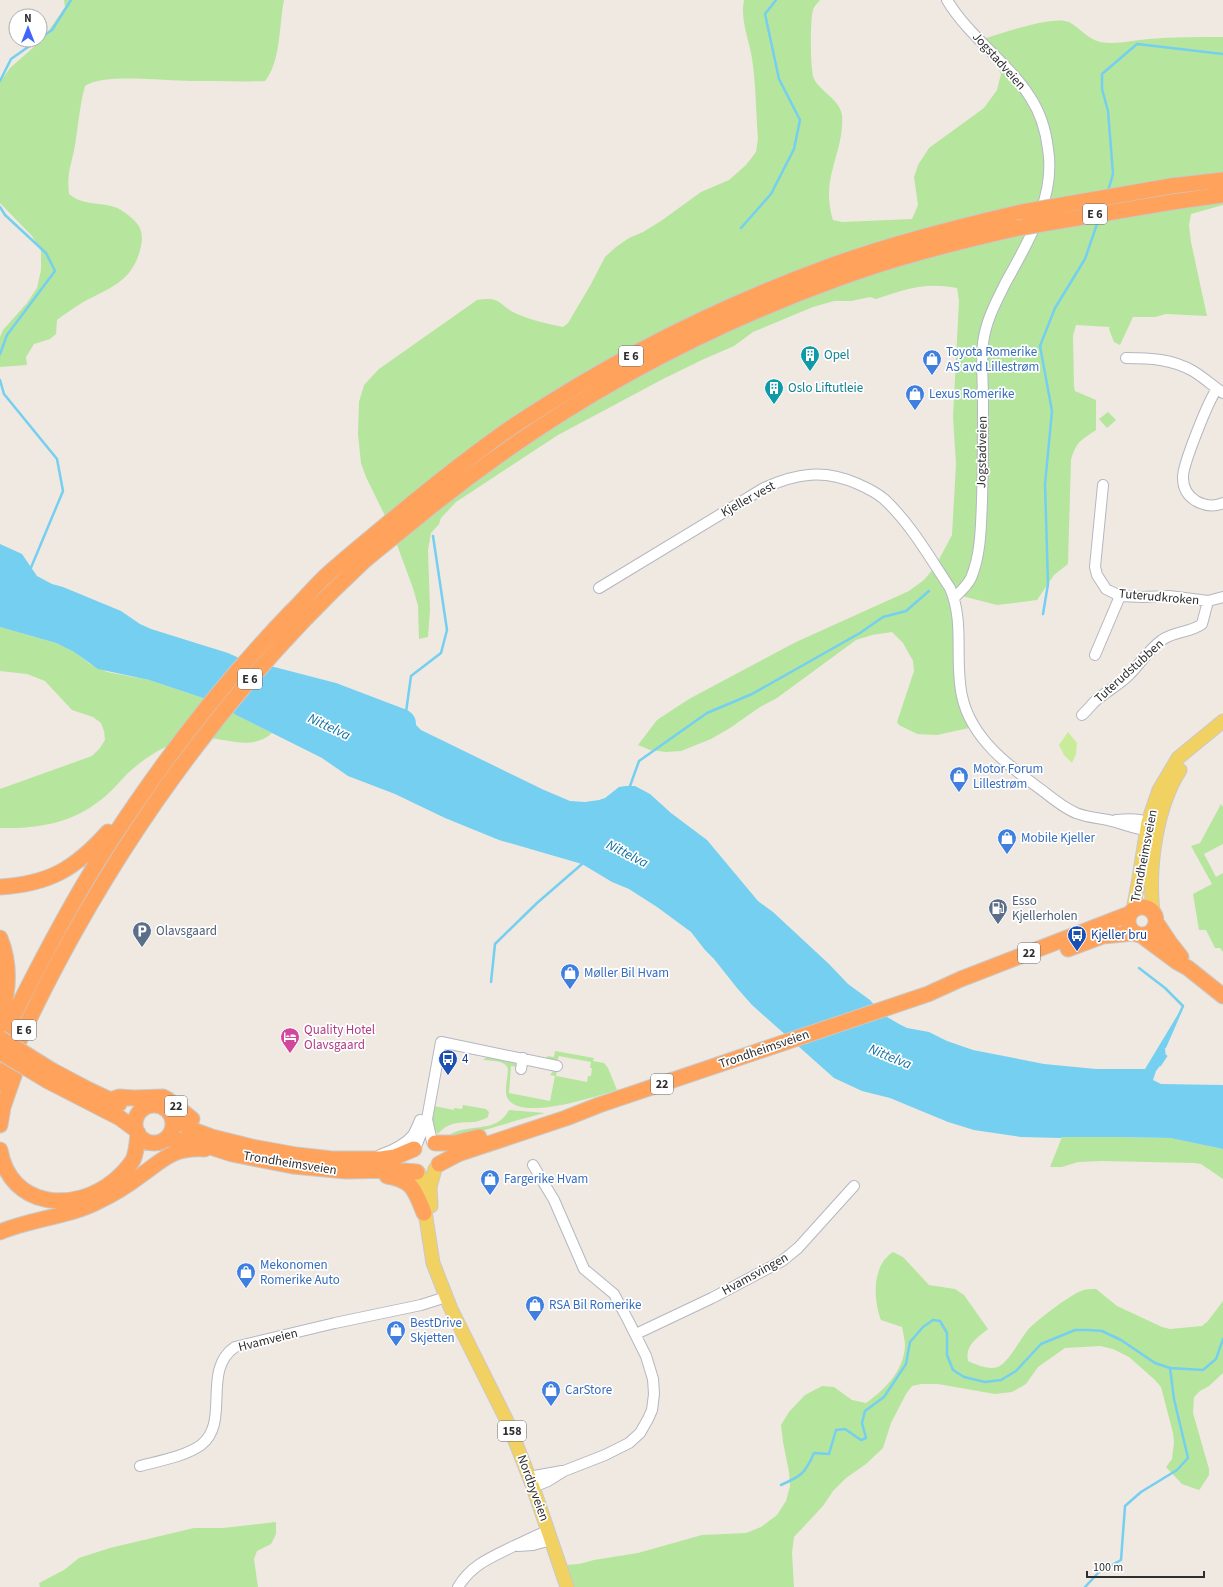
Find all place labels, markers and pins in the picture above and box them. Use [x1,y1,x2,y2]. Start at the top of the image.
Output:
place label: Toyota Romerike AS avd Lillestrøm [946,343,1039,376]
building icon: Opel [799,344,821,372]
place label: Opel [824,346,850,364]
shop icon: Toyota Romerike AS avd Lillestrøm [921,348,943,376]
building icon: Oslo Liftutleie [763,377,785,405]
place label: Oslo Liftutleie [788,379,863,397]
shop icon: Lexus Romerike [904,383,926,411]
place label: Lexus Romerike [929,385,1014,403]
place label: Motor Forum Lillestrøm [973,760,1043,793]
shop icon: Motor Forum Lillestrøm [948,765,970,793]
shop icon: Mobile Kjeller [996,827,1018,855]
place label: Mobile Kjeller [1021,829,1095,847]
place label: Esso Kjellerholen [1012,892,1078,925]
fuel station icon: Esso Kjellerholen [987,897,1009,925]
parking icon: Olavsgaard [131,920,153,948]
place label: Olavsgaard [156,922,217,940]
bus stop icon: Kjeller bru [1066,924,1088,952]
place label: Kjeller bru [1091,926,1147,944]
shop icon: Møller Bil Hvam [559,962,581,990]
place label: Møller Bil Hvam [584,964,669,982]
place label: Quality Hotel Olavsgaard [304,1021,375,1054]
hotel icon: Quality Hotel Olavsgaard [279,1026,301,1054]
bus stop icon: 4 [437,1048,459,1076]
place label: 4 [462,1050,469,1068]
shop icon: Fargerike Hvam [479,1168,501,1196]
place label: Fargerike Hvam [504,1170,588,1188]
place label: Mekonomen Romerike Auto [260,1256,340,1289]
shop icon: Mekonomen Romerike Auto [235,1261,257,1289]
shop icon: RSA Bil Romerike [524,1294,546,1322]
place label: RSA Bil Romerike [549,1296,641,1314]
place label: BestDrive Skjetten [410,1314,462,1347]
shop icon: BestDrive Skjetten [385,1319,407,1347]
shop icon: CarStore [540,1379,562,1407]
place label: CarStore [565,1381,612,1399]

